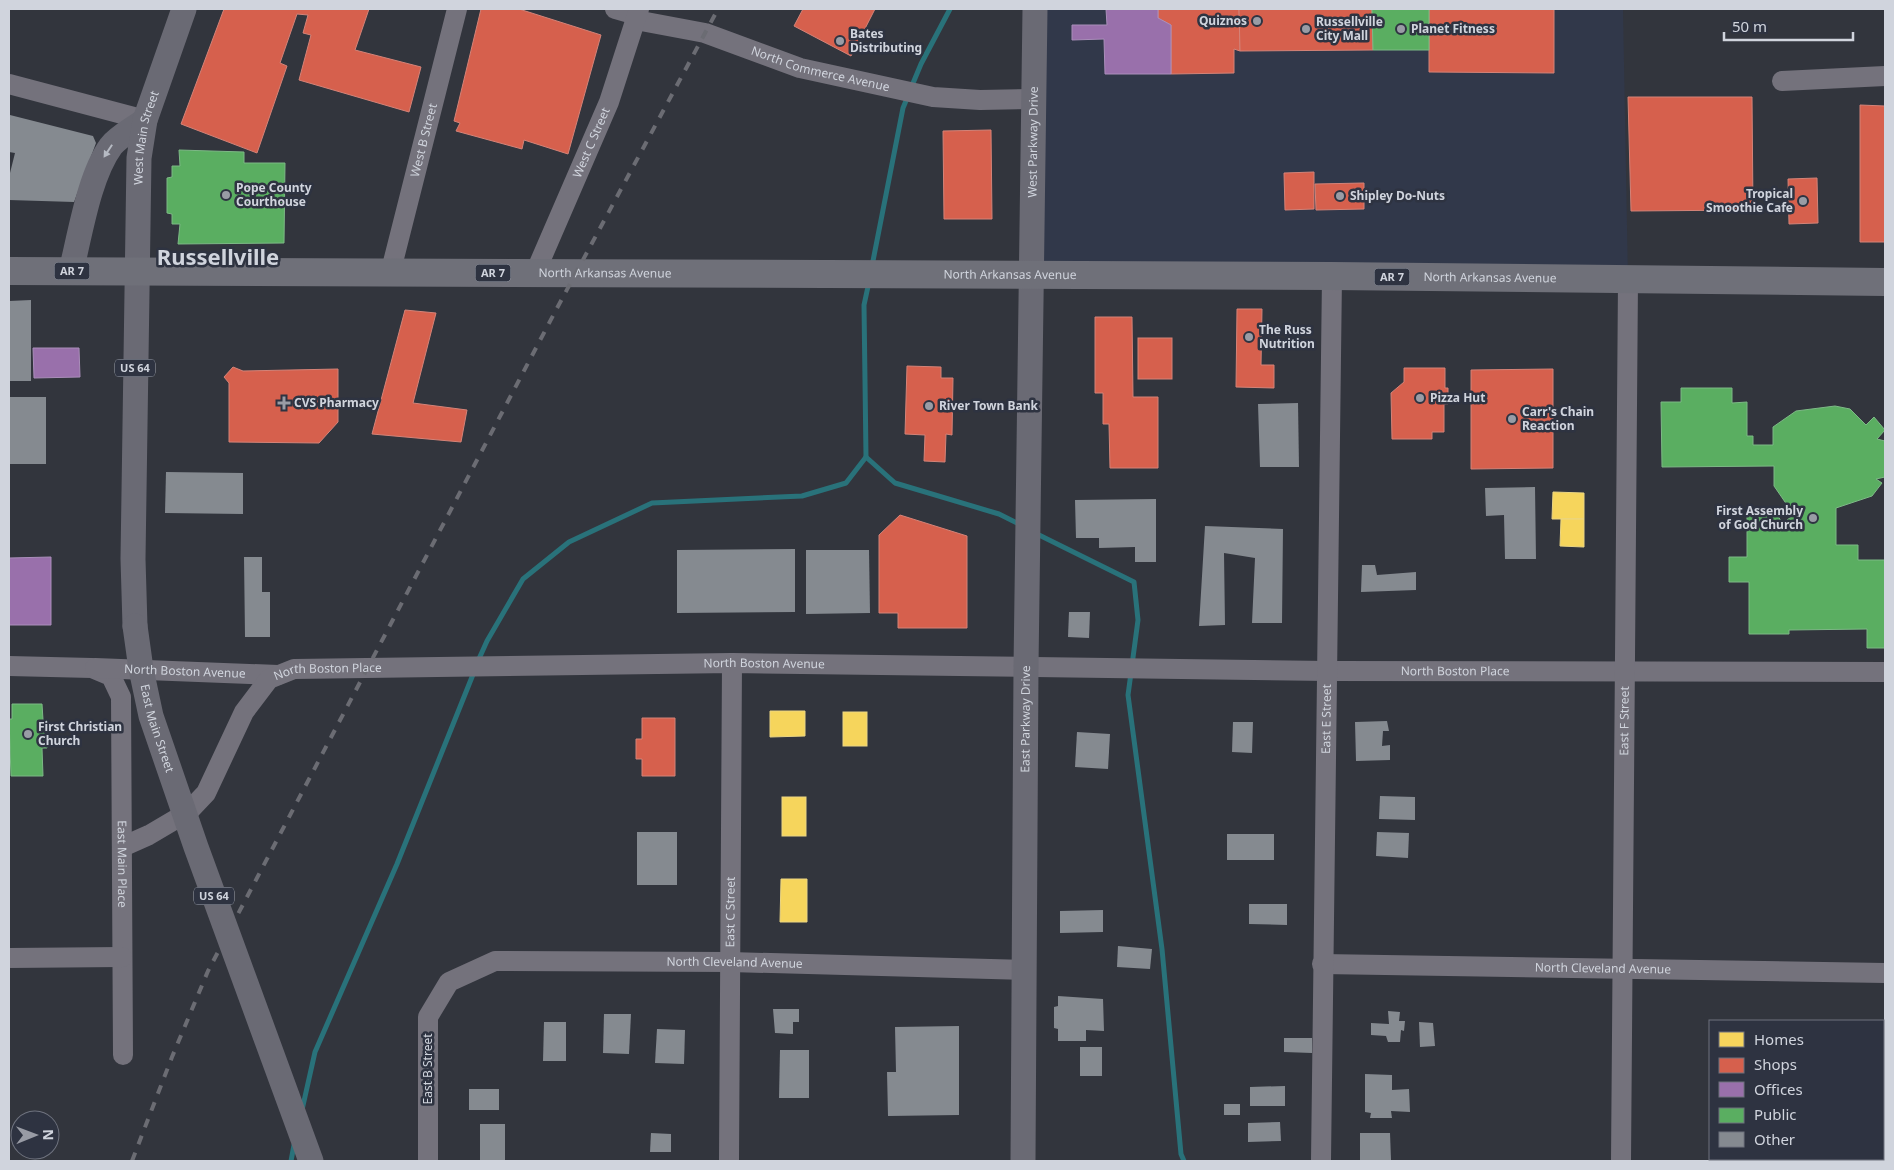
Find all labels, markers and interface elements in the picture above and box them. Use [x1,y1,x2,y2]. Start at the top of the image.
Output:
scale bar [1724,10,1853,42]
place label: Quiznos [1199,12,1247,29]
place label: Russellville City Mall [1316,13,1383,44]
marker: Quiznos [1251,15,1263,27]
text: 50 m [1732,16,1767,36]
place label: Planet Fitness [1411,20,1495,37]
marker: Russellville City Mall [1300,23,1312,35]
marker: Planet Fitness [1395,23,1407,35]
place label: Bates Distributing [850,25,922,56]
marker: Bates Distributing [834,35,846,47]
street label: North Commerce Avenue [749,42,891,95]
street label: West Parkway Drive [1023,86,1042,198]
street label: West Main Street [130,88,163,185]
street label: West B Street [406,101,441,179]
street label: West C Street [568,104,614,180]
one-way arrow [104,145,113,158]
place label: Pope County Courthouse [236,179,312,210]
place label: Tropical Smoothie Cafe [1706,185,1793,216]
place label: Shipley Do-Nuts [1350,187,1445,204]
marker: Pope County Courthouse [220,189,232,201]
marker: Shipley Do-Nuts [1334,190,1346,202]
marker: Tropical Smoothie Cafe [1797,195,1809,207]
district label: Russellville [157,241,279,271]
road number: AR 7 [54,262,90,280]
road number: AR 7 [476,264,510,282]
street label: North Arkansas Avenue [538,264,672,282]
street label: North Arkansas Avenue [943,266,1077,283]
road number: AR 7 [1374,268,1410,286]
street label: North Arkansas Avenue [1423,268,1557,286]
place label: The Russ Nutrition [1259,321,1315,352]
marker: The Russ Nutrition [1243,331,1255,343]
road number: US 64 [115,359,155,376]
place label: Pizza Hut [1430,389,1485,406]
marker: Pizza Hut [1414,392,1426,404]
place label: CVS Pharmacy [294,394,379,411]
marker: CVS Pharmacy [278,397,290,409]
place label: River Town Bank [939,397,1038,414]
marker: River Town Bank [923,400,935,412]
place label: Carr's Chain Reaction [1522,403,1594,434]
marker: Carr's Chain Reaction [1506,413,1518,425]
place label: First Assembly of God Church [1716,502,1803,533]
marker: First Assembly of God Church [1807,512,1819,524]
street label: North Boston Avenue [703,654,825,672]
street label: North Boston Place [271,659,382,684]
street label: North Boston Avenue [124,660,246,682]
street label: North Boston Place [1401,662,1510,679]
street label: East Parkway Drive [1016,665,1034,773]
street label: East Main Street [136,683,179,775]
street label: East E Street [1317,683,1335,754]
street label: East F Street [1615,686,1633,756]
place label: First Christian Church [38,718,122,749]
marker: First Christian Church [22,728,34,740]
street label: East Main Place [114,820,131,908]
street label: East C Street [721,876,739,948]
road number: US 64 [194,888,234,904]
street label: North Cleveland Avenue [666,953,803,972]
street label: North Cleveland Avenue [1535,958,1671,978]
legend [1709,1020,1884,1160]
text: Homes [1754,1029,1804,1049]
street label: East B Street [419,1033,436,1105]
text: Shops [1754,1054,1797,1074]
text: Offices [1754,1079,1803,1099]
text: Public [1754,1104,1797,1124]
north arrow [10,1110,60,1160]
text: N [39,1129,58,1141]
text: Other [1754,1129,1795,1149]

